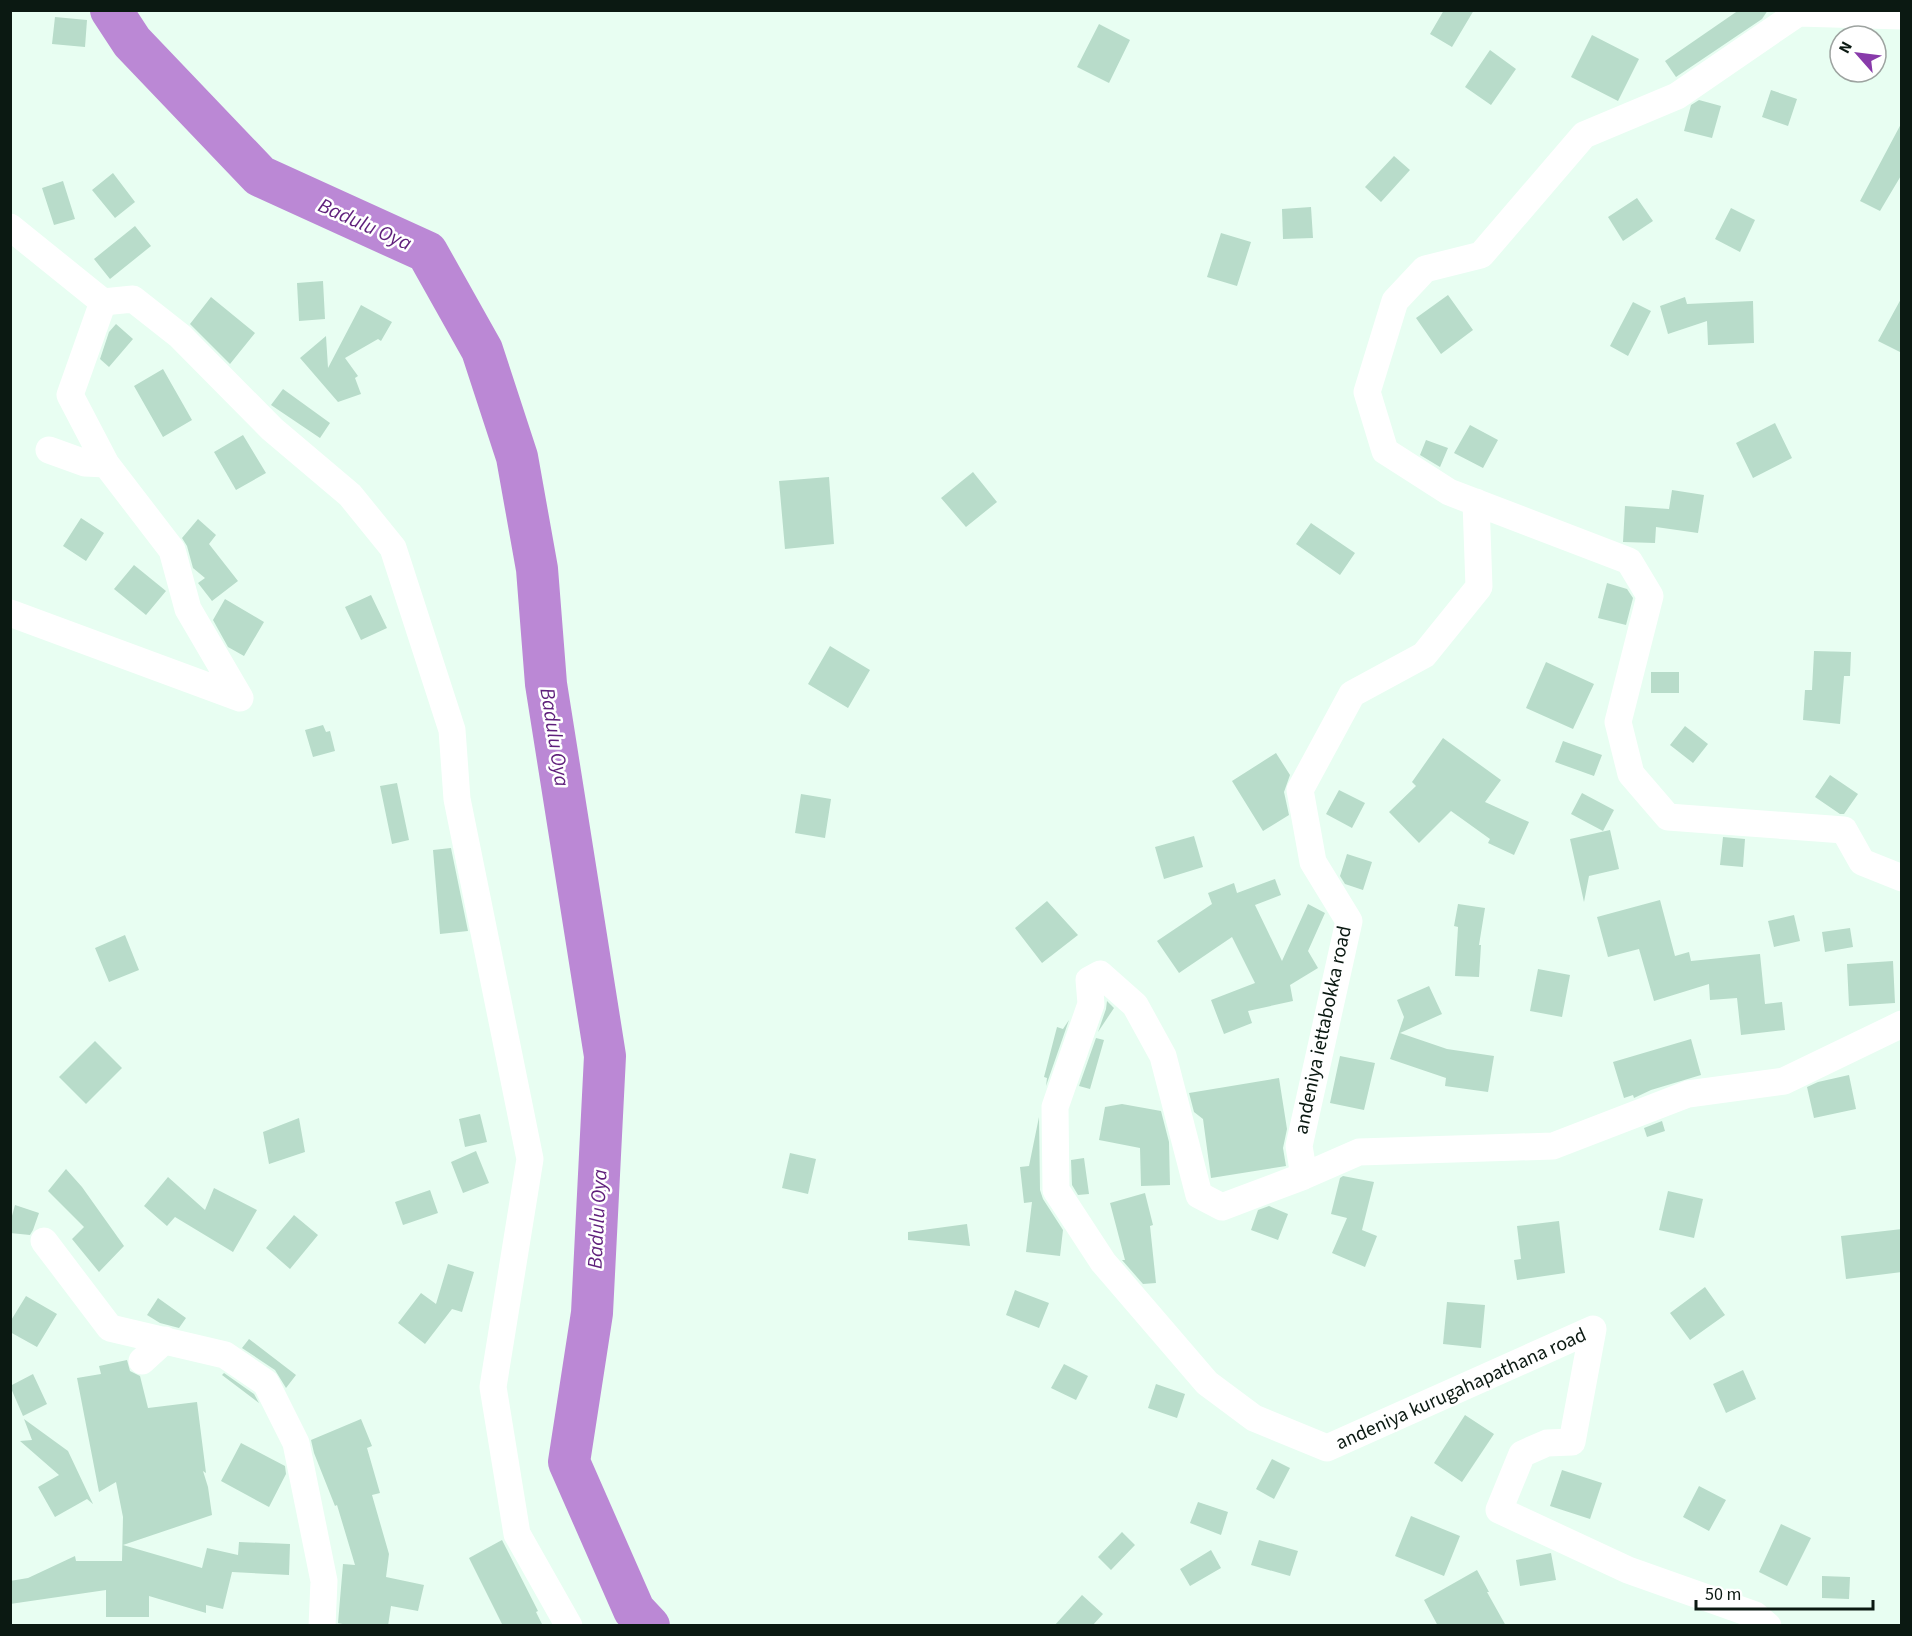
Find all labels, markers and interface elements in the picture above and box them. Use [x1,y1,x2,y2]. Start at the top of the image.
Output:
north arrow [1828,24,1888,84]
text: N [1833,38,1858,57]
water label: Badulu Oya [313,190,417,258]
water label: Badulu Oya [532,685,578,789]
street label: andeniya iettabokka road [1287,923,1359,1137]
water label: Badulu Oya [579,1168,615,1270]
street label: andeniya kurugahapathana road [1331,1321,1591,1457]
scale bar [1696,1573,1873,1611]
text: 50 m [1705,1582,1741,1607]

